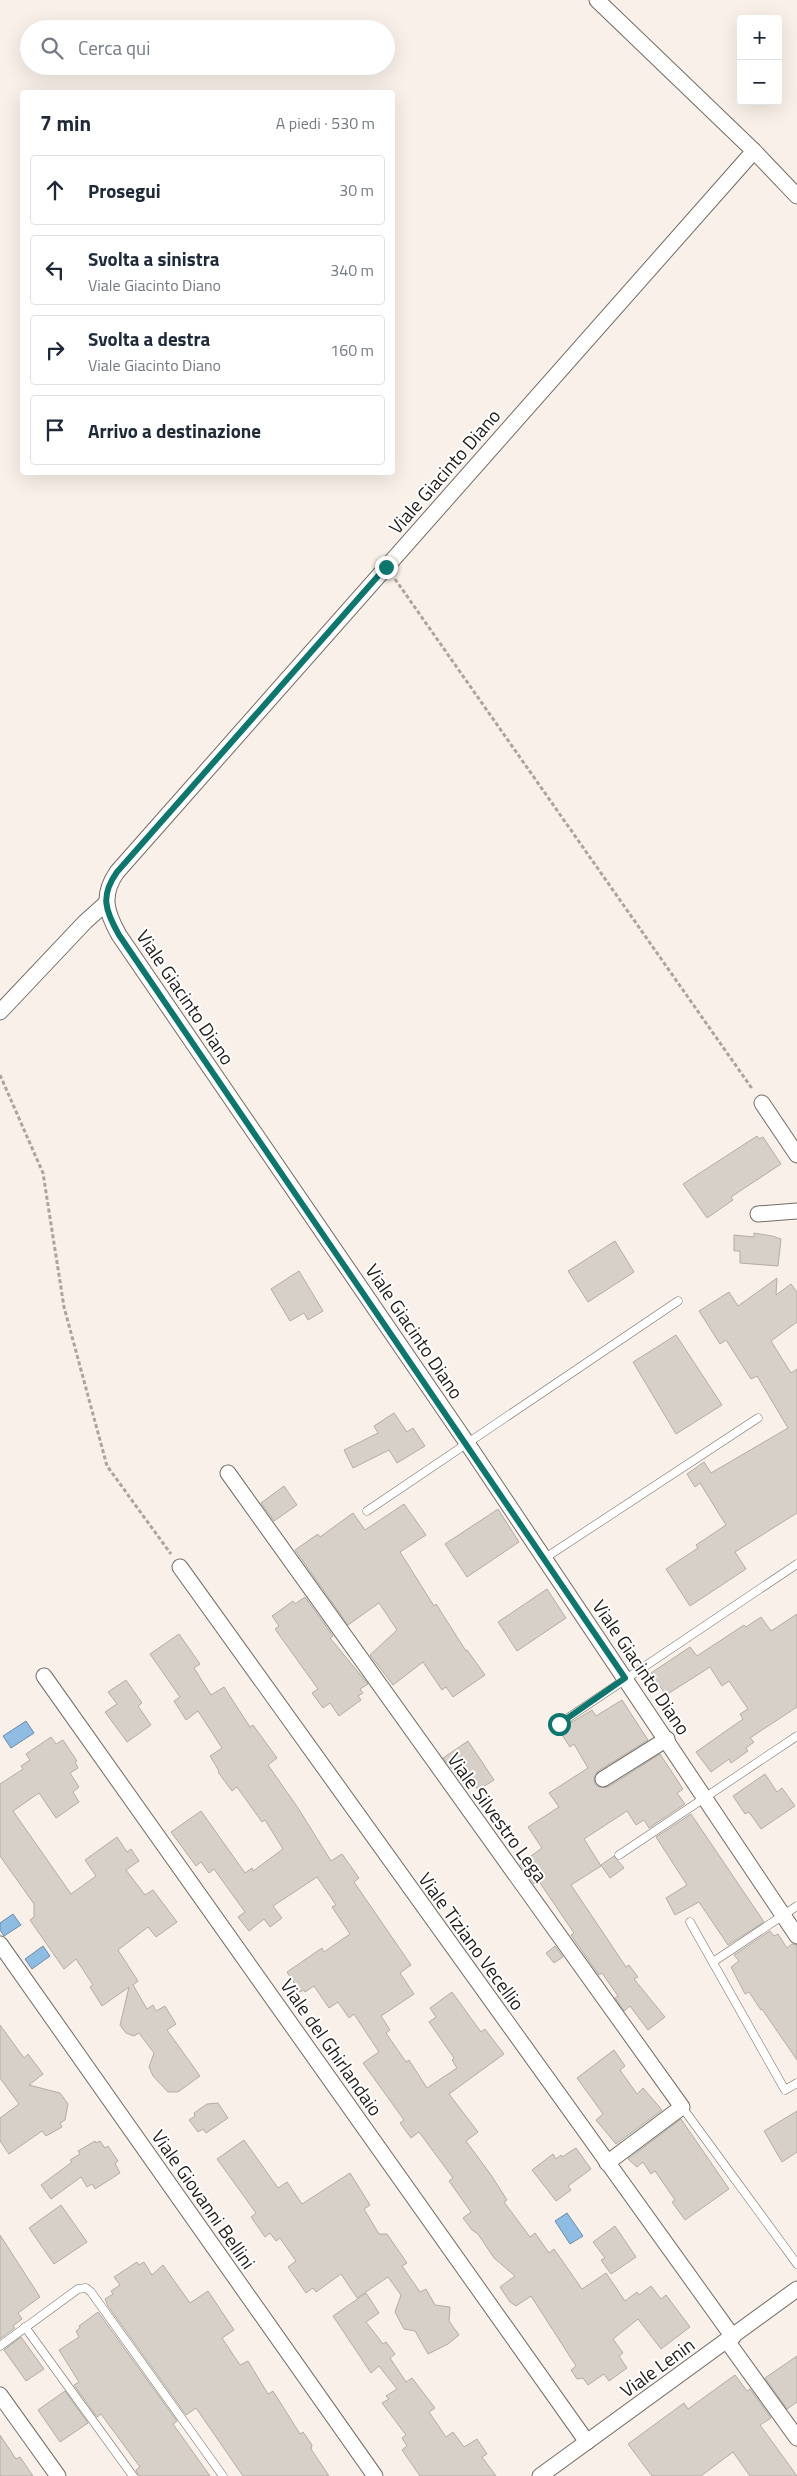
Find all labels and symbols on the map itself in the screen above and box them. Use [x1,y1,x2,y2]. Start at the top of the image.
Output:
street label: Viale Giacinto Diano [381,402,507,540]
route end [375,556,398,579]
street label: Viale Giacinto Diano [130,923,242,1071]
street label: Viale Giacinto Diano [359,1257,471,1405]
street label: Viale Giacinto Diano [586,1593,698,1741]
route start [548,1713,571,1736]
street label: Viale Silvestro Lega [441,1746,555,1888]
street label: Viale Tiziano Vecellio [412,1866,532,2016]
street label: Viale del Ghirlandaio [274,1972,390,2122]
street label: Viale Giovanni Bellini [145,2123,263,2275]
street label: Viale Lenin [614,2330,700,2404]

